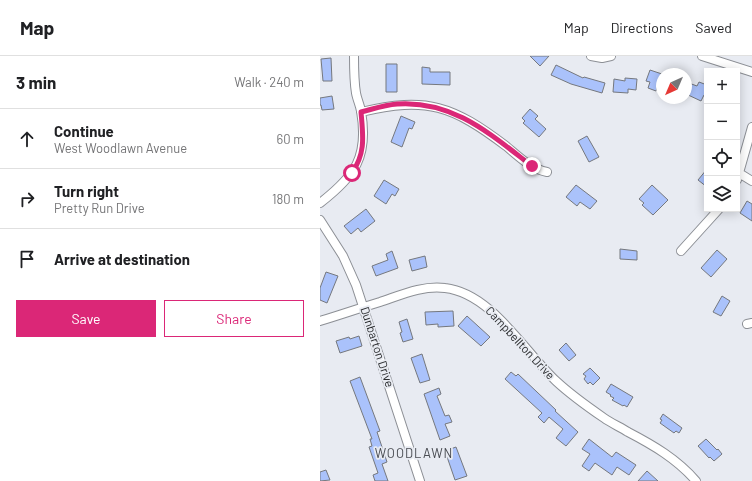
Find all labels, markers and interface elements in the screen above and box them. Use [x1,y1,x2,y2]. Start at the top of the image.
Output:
text: Map [20,16,54,39]
text: Map [564,19,589,36]
text: Directions [611,19,673,36]
text: Saved [695,19,732,36]
north arrow [656,68,692,104]
map controls [704,68,740,212]
button: + [704,68,740,104]
text: 3 min [16,72,56,92]
text: Walk · 240 m [234,74,304,90]
button: − [704,104,740,140]
text: Continue [54,122,114,140]
icon: ahead [16,128,38,150]
text: 60 m [277,131,304,147]
text: West Woodlawn Avenue [54,140,187,156]
button: locate [704,140,740,176]
route end [523,157,541,175]
route start [343,164,361,182]
button: layers [704,176,740,212]
text: Turn right [54,182,119,200]
icon: right [16,188,38,210]
text: 180 m [272,191,304,207]
text: Pretty Run Drive [54,200,145,216]
icon: arrive [16,248,38,270]
text: Arrive at destination [54,250,190,268]
button: Save [16,300,156,337]
button: Share [164,300,304,337]
street label: Campbellton Drive [483,303,558,382]
street label: Dunbarton Drive [358,305,398,389]
district label: WOODLAWN [375,445,453,461]

